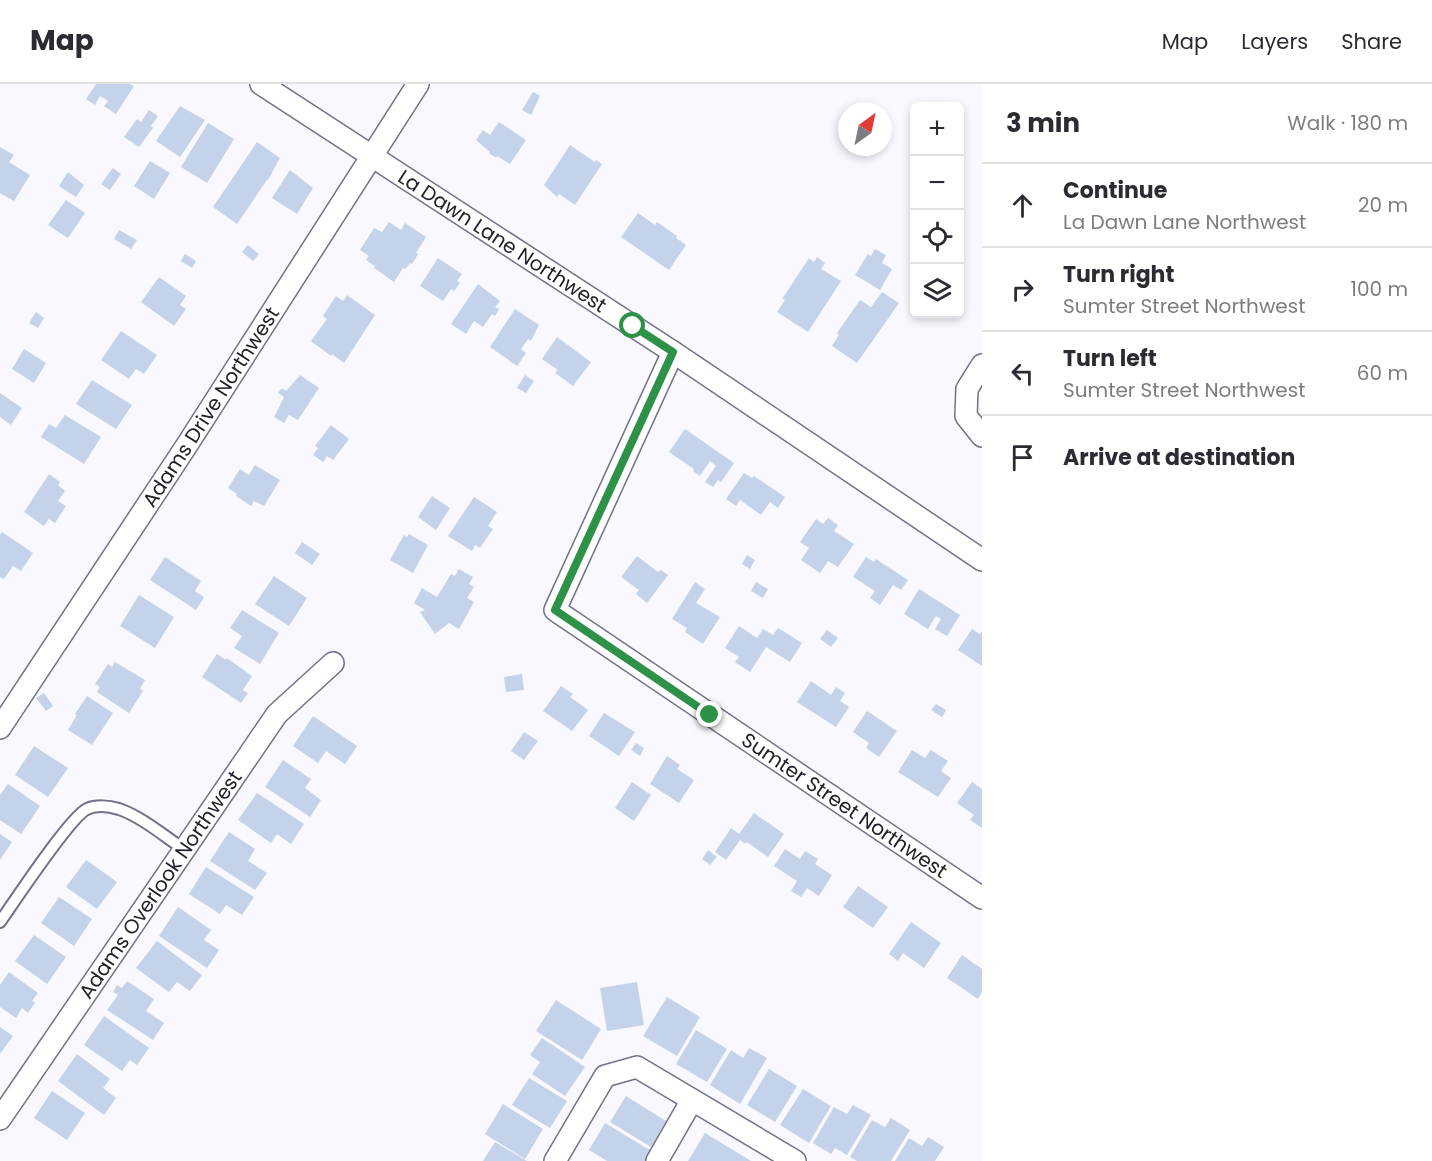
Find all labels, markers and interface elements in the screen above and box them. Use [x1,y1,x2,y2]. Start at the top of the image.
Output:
text: Map [30,21,94,60]
text: Map [1162,27,1208,56]
text: Layers [1241,27,1308,56]
text: Share [1341,27,1402,56]
north arrow [838,102,892,156]
map controls [910,102,964,318]
button: + [910,102,964,156]
text: 3 min [1006,105,1080,141]
text: Walk · 180 m [1287,109,1408,137]
button: − [910,156,964,210]
street label: La Dawn Lane Northwest [393,163,612,319]
text: Continue [1063,175,1167,206]
icon: ahead [1006,189,1039,222]
text: 20 m [1358,191,1408,219]
text: La Dawn Lane Northwest [1063,208,1306,236]
button: locate [910,210,964,264]
text: Turn right [1063,259,1174,290]
button: layers [910,264,964,318]
icon: right [1006,273,1039,306]
text: 100 m [1351,275,1408,303]
text: Sumter Street Northwest [1063,292,1305,320]
street label: Adams Drive Northwest [136,301,286,513]
route start [619,312,645,338]
text: Turn left [1063,343,1157,374]
icon: left [1006,357,1039,390]
text: 60 m [1357,359,1408,387]
text: Sumter Street Northwest [1063,376,1305,404]
icon: arrive [1006,441,1039,474]
text: Arrive at destination [1063,442,1295,473]
route end [696,701,722,727]
street label: Sumter Street Northwest [736,726,953,885]
street label: Adams Overlook Northwest [72,765,248,1004]

